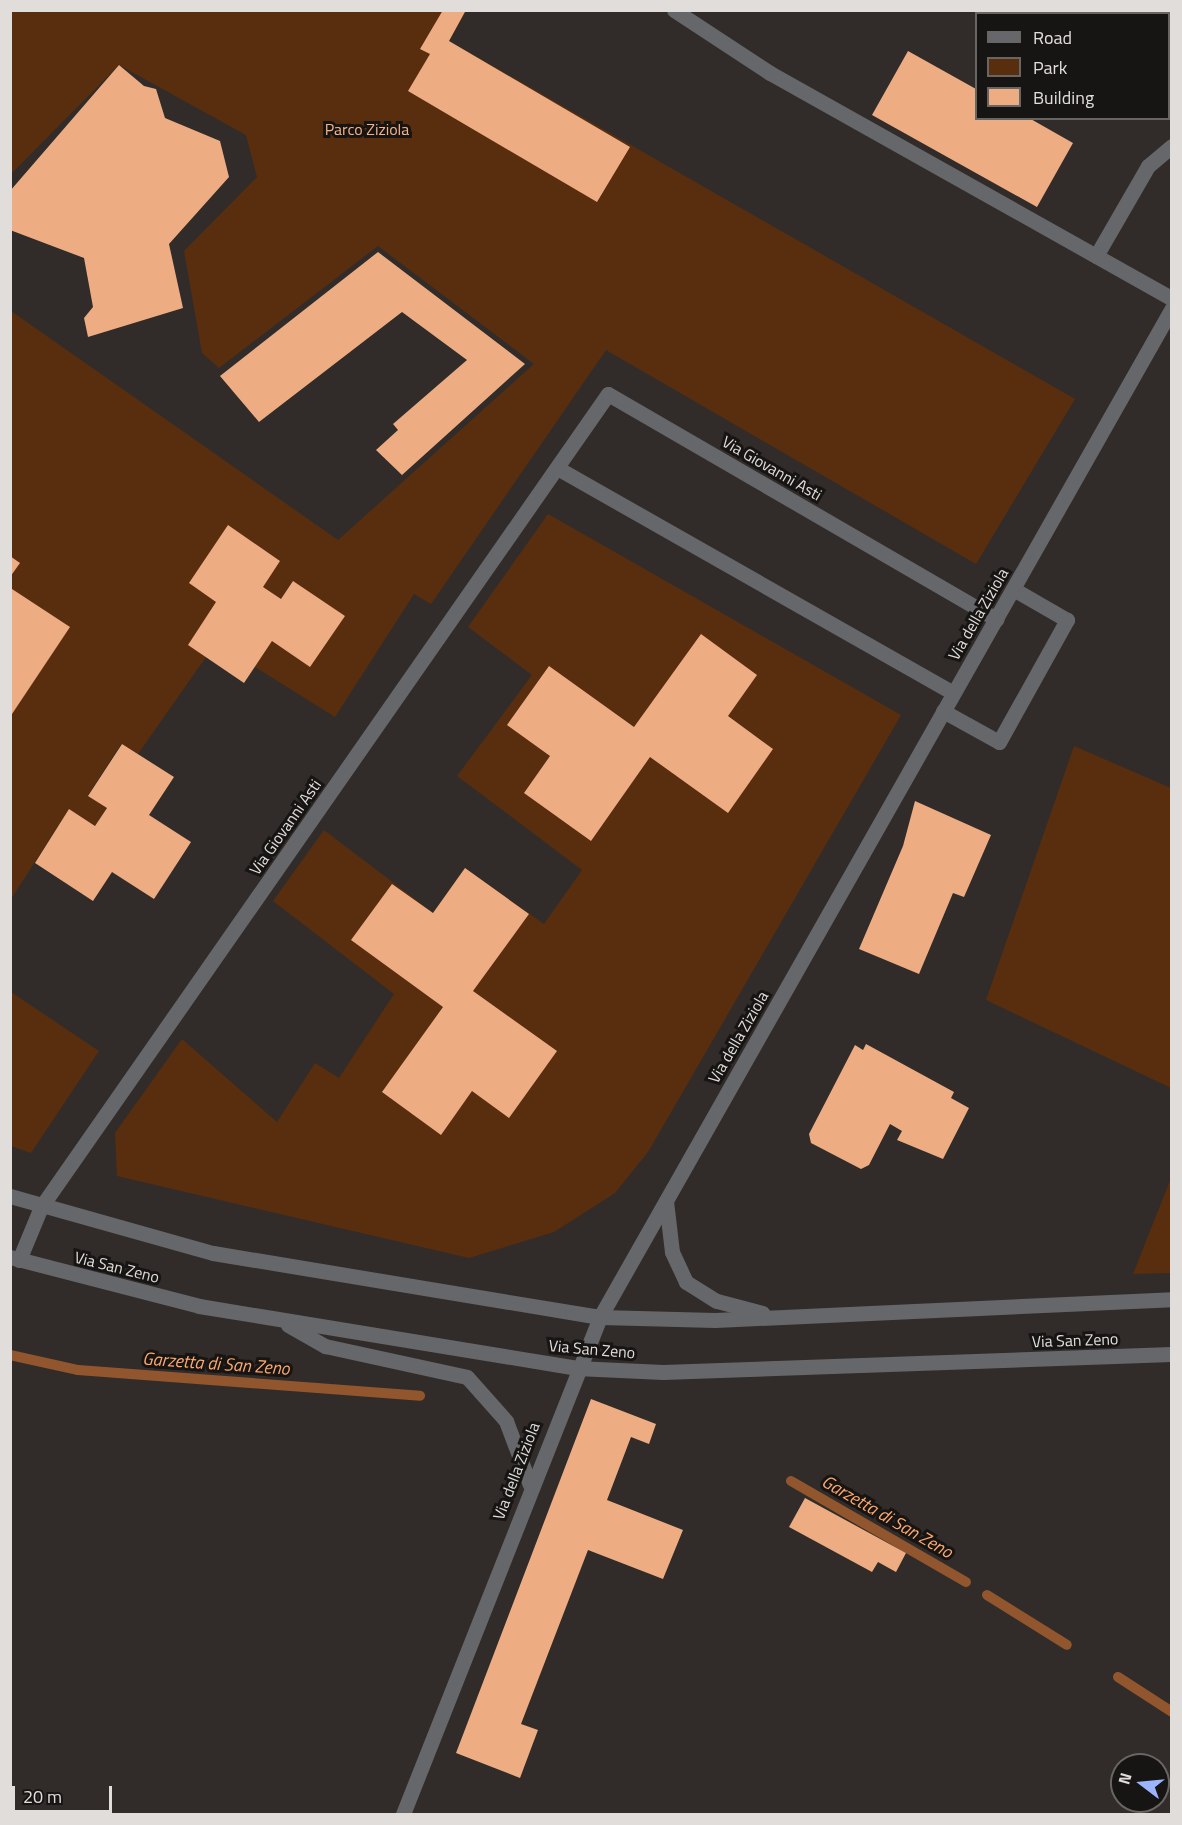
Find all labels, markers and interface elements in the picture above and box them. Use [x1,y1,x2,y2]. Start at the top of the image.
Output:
legend [975,12,1170,120]
text: Road [1033,24,1072,51]
text: Park [1033,54,1067,81]
text: Building [1033,84,1094,111]
park label: Parco Ziziola [325,119,409,139]
street label: Via Giovanni Asti [719,432,825,504]
street label: Via della Ziziola [944,565,1012,663]
street label: Via Giovanni Asti [245,776,325,878]
street label: Via della Ziziola [704,988,772,1086]
street label: Via San Zeno [73,1247,161,1287]
street label: Via San Zeno [1031,1329,1119,1351]
street label: Via San Zeno [548,1336,636,1362]
water label: Garzetta di San Zeno [142,1348,290,1380]
street label: Via della Ziziola [489,1420,543,1522]
water label: Garzetta di San Zeno [818,1471,956,1563]
north arrow [1110,1753,1170,1813]
text: N [1112,1770,1138,1787]
scale bar [15,1774,116,1812]
text: 20 m [23,1783,62,1810]

